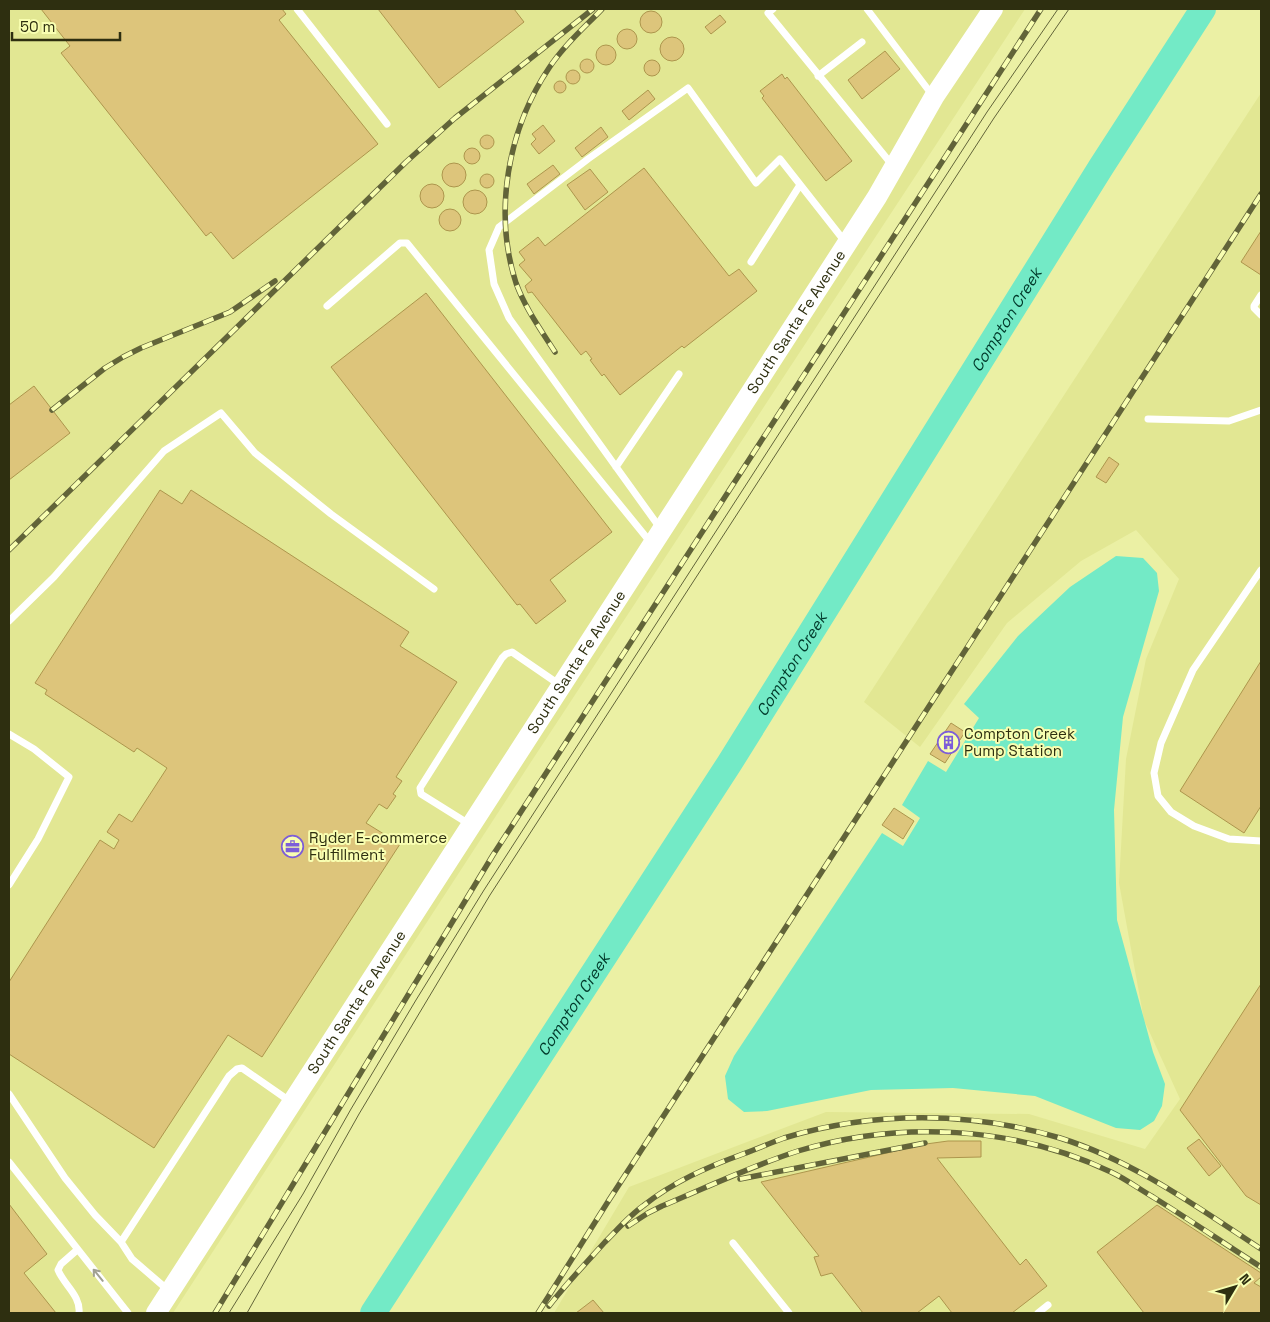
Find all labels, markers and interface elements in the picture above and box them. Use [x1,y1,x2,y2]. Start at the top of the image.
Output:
scale bar [12,10,120,42]
text: 50 m [20,17,55,36]
street label: South Santa Fe Avenue [743,246,849,397]
water label: Compton Creek [966,262,1048,376]
street label: South Santa Fe Avenue [523,586,630,737]
water label: Compton Creek [751,607,833,720]
place label: Compton Creek Pump Station [964,724,1075,760]
building icon: Compton Creek Pump Station [936,731,960,755]
place label: Ryder E-commerce Fulfillment [309,828,447,864]
office icon: Ryder E-commerce Fulfillment [281,835,305,859]
street label: South Santa Fe Avenue [303,926,410,1077]
water label: Compton Creek [533,947,616,1060]
north arrow [1210,1262,1260,1312]
one-way arrow [92,1269,103,1282]
text: N [1235,1270,1255,1288]

